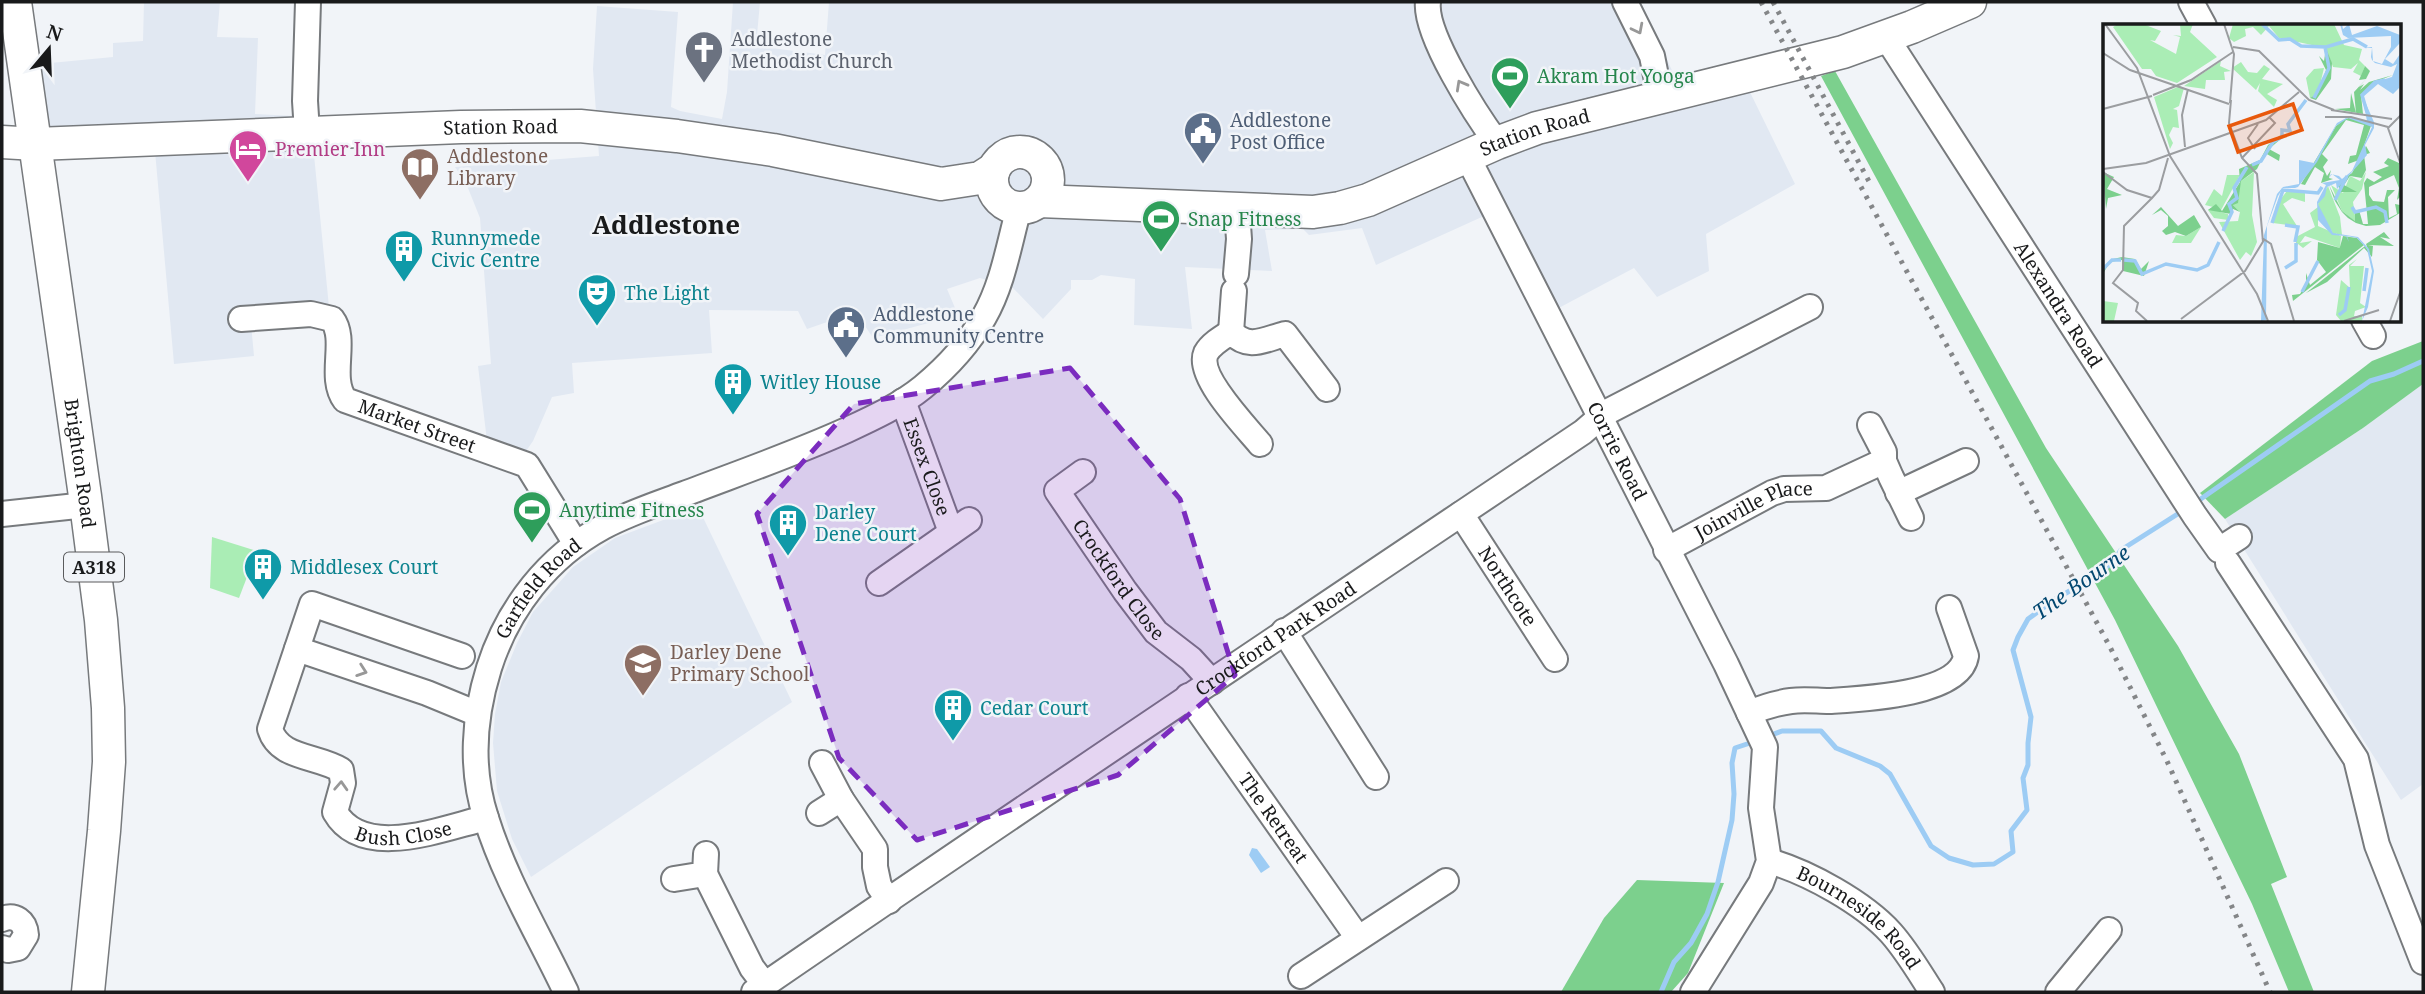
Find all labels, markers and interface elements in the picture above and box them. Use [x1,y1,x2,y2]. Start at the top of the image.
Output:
north arrow [14,14,84,84]
text: N [43,18,66,48]
one-way arrow [1630,21,1644,34]
inset map [2103,24,2400,322]
place label: Addlestone Methodist Church [731,26,893,74]
church icon: Addlestone Methodist Church [683,29,725,84]
sports icon: Akram Hot Yooga [1489,55,1531,110]
place label: Akram Hot Yooga [1537,63,1695,89]
one-way arrow [1456,80,1469,92]
street label: Station Road [1475,102,1593,162]
place label: Addlestone Post Office [1230,107,1331,155]
public building icon: Addlestone Post Office [1182,110,1224,165]
street label: Station Road [443,113,558,141]
hotel icon: Premier Inn [227,128,269,183]
place label: Premier Inn [275,136,385,162]
place label: Addlestone Library [447,143,548,191]
library icon: Addlestone Library [399,146,441,201]
sports icon: Snap Fitness [1140,198,1182,253]
district label: Addlestone [592,206,740,242]
place label: Snap Fitness [1188,206,1301,232]
place label: Runnymede Civic Centre [431,225,540,273]
building icon: Runnymede Civic Centre [383,228,425,283]
street label: Alexandra Road [2008,236,2109,373]
theatre icon: The Light [576,272,618,327]
place label: The Light [624,280,710,306]
place label: Addlestone Community Centre [873,301,1044,349]
public building icon: Addlestone Community Centre [825,304,867,359]
building icon: Witley House [712,361,754,416]
place label: Witley House [760,369,881,395]
street label: Market Street [355,393,480,459]
street label: Brighton Road [58,397,102,530]
street label: Corrie Road [1581,397,1654,505]
street label: Essex Close [897,414,957,519]
street label: Joinville Place [1689,475,1813,546]
sports icon: Anytime Fitness [511,489,553,544]
place label: Anytime Fitness [559,497,704,523]
place label: Darley Dene Court [815,499,917,547]
building icon: Darley Dene Court [767,502,809,557]
street label: Crockford Close [1067,514,1169,647]
street label: Garfield Road [489,532,587,643]
water label: The Bourne [2027,538,2135,626]
street label: Northcote [1472,541,1543,631]
building icon: Middlesex Court [242,546,284,601]
road number: A318 [64,552,124,582]
place label: Middlesex Court [290,554,439,580]
street label: Crockford Park Road [1190,575,1361,702]
place label: Darley Dene Primary School [670,639,809,687]
school or university icon: Darley Dene Primary School [622,642,664,697]
one-way arrow [355,663,367,677]
building icon: Cedar Court [932,687,974,742]
place label: Cedar Court [980,695,1089,721]
street label: The Retreat [1233,768,1315,868]
one-way arrow [333,780,348,791]
street label: Bush Close [351,815,455,851]
street label: Bourneside Road [1793,860,1927,974]

